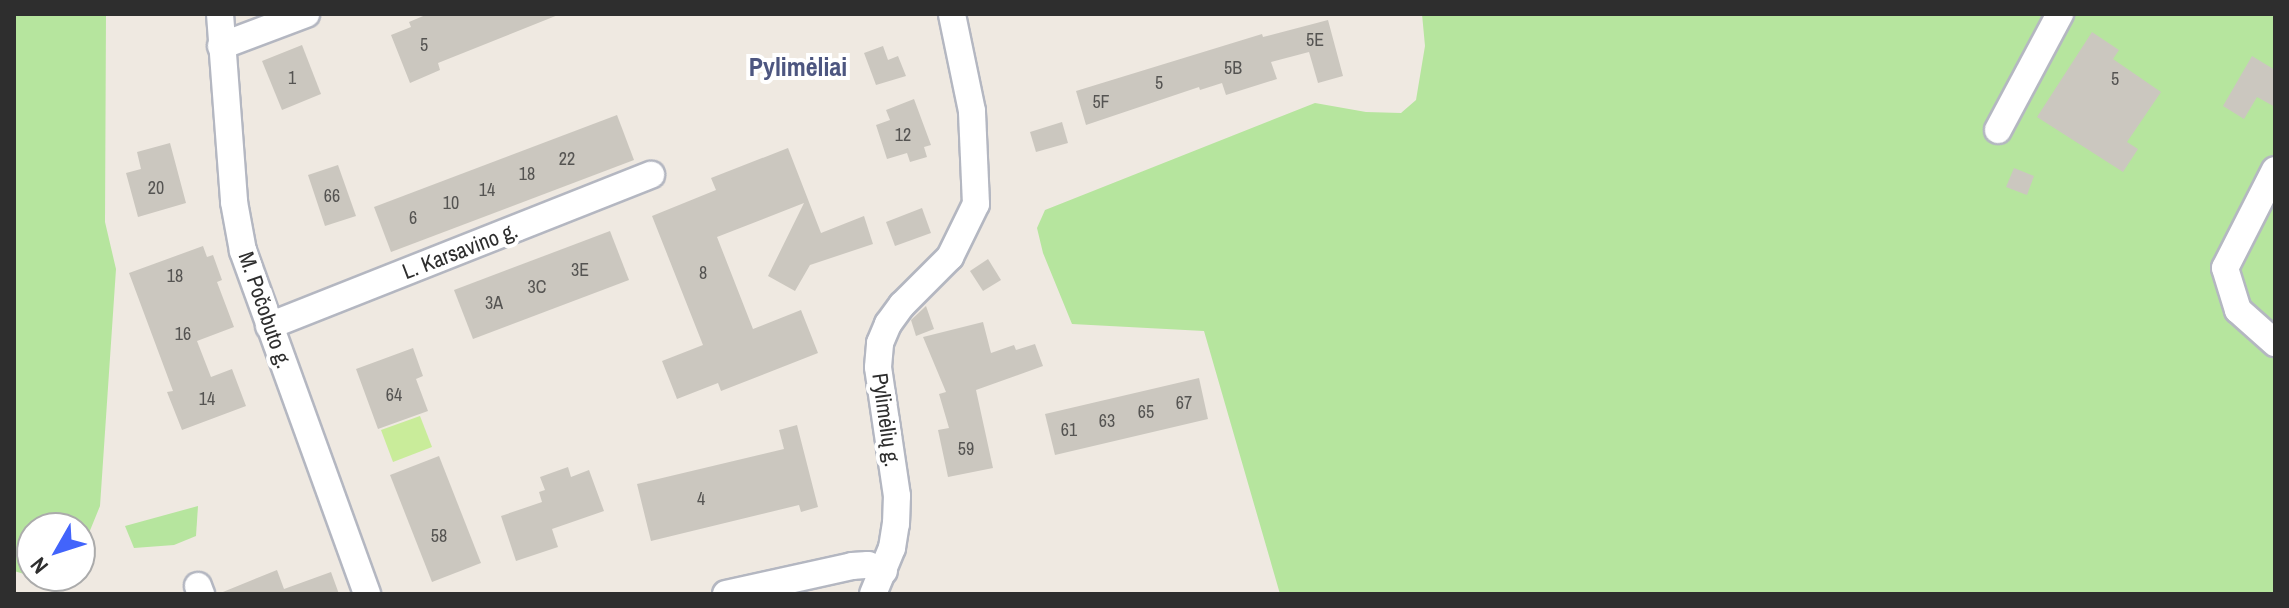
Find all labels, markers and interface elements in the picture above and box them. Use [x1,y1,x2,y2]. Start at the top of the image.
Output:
house number: 5E [1306,29,1324,51]
house number: 5 [420,34,428,56]
district label: Pylimėliai [749,51,847,83]
house number: 5B [1224,57,1242,79]
house number: 1 [288,67,296,89]
house number: 5 [2111,68,2119,90]
house number: 5 [1155,72,1163,94]
house number: 5F [1092,91,1110,113]
house number: 12 [895,124,911,146]
house number: 22 [559,148,575,170]
house number: 18 [519,163,535,185]
house number: 20 [148,177,164,199]
house number: 14 [479,179,495,201]
house number: 66 [324,185,340,207]
house number: 10 [443,192,459,214]
house number: 6 [409,207,417,229]
street label: L. Karsavino g. [399,217,521,285]
street label: M. Počobuto g. [233,248,297,372]
house number: 3E [571,259,589,281]
house number: 8 [699,262,707,284]
house number: 18 [167,265,183,287]
house number: 3C [528,276,546,298]
house number: 3A [485,292,503,314]
house number: 16 [175,323,191,345]
street label: Pylimėlių g. [866,371,906,469]
house number: 64 [386,384,402,406]
house number: 14 [199,388,215,410]
house number: 67 [1176,392,1192,414]
house number: 65 [1138,401,1154,423]
house number: 63 [1099,410,1115,432]
house number: 61 [1061,419,1077,441]
house number: 59 [958,438,974,460]
house number: 4 [697,488,705,510]
north arrow [16,512,96,592]
house number: 58 [431,525,447,547]
text: N [23,551,55,580]

